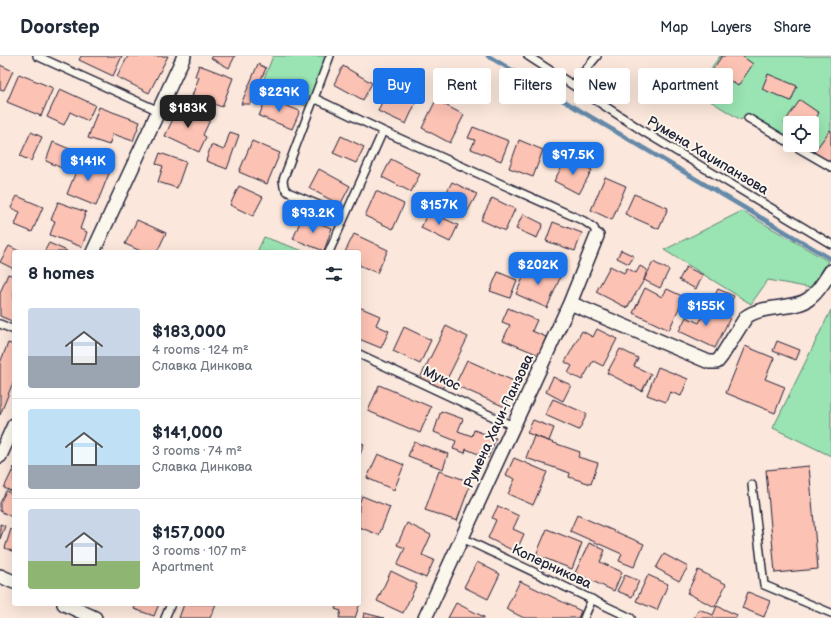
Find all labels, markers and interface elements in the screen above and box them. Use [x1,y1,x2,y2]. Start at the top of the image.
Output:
text: Doorstep [20,16,100,39]
text: Map [660,19,688,36]
text: Layers [710,19,752,36]
text: Share [774,19,811,36]
chip: Buy [373,68,425,104]
chip: Rent [433,68,491,104]
chip: Filters [499,68,566,104]
chip: New [574,68,630,104]
chip: Apartment [638,68,733,104]
pin: $229K [251,79,307,113]
text: $229K [259,84,299,100]
pin: $183K [160,95,216,129]
text: $183K [169,100,207,116]
street label: Румена Хаџипанзова [644,112,772,199]
map controls [783,116,819,152]
button: locate [783,116,819,152]
pin: $97.5K [540,142,606,176]
text: $97.5K [552,147,594,163]
pin: $141K [60,148,116,182]
text: $141K [70,153,106,169]
pin: $157K [411,192,467,226]
text: $157K [420,197,458,213]
pin: $93.2K [280,200,346,234]
text: $93.2K [291,205,335,221]
pin: $202K [510,252,566,286]
text: $202K [518,257,558,273]
icon: filters [323,263,345,285]
text: 8 homes [28,264,94,284]
pin: $155K [678,293,734,327]
text: $155K [687,298,725,314]
text: $183,000 [152,322,226,342]
icon: home [60,324,108,372]
text: 4 rooms · 124 m² [152,342,249,358]
street label: Румена Хаџи-Панзова [460,351,537,491]
text: Славка Динкова [152,358,252,374]
street label: Мукос [420,362,463,395]
text: $141,000 [152,423,223,443]
icon: home [60,425,108,473]
text: 3 rooms · 74 m² [152,443,242,459]
text: Славка Динкова [152,459,252,475]
text: $157,000 [152,523,225,543]
icon: home [60,525,108,573]
street label: Коперникова [509,541,595,593]
text: 3 rooms · 107 m² [152,543,247,559]
text: Apartment [152,559,213,575]

